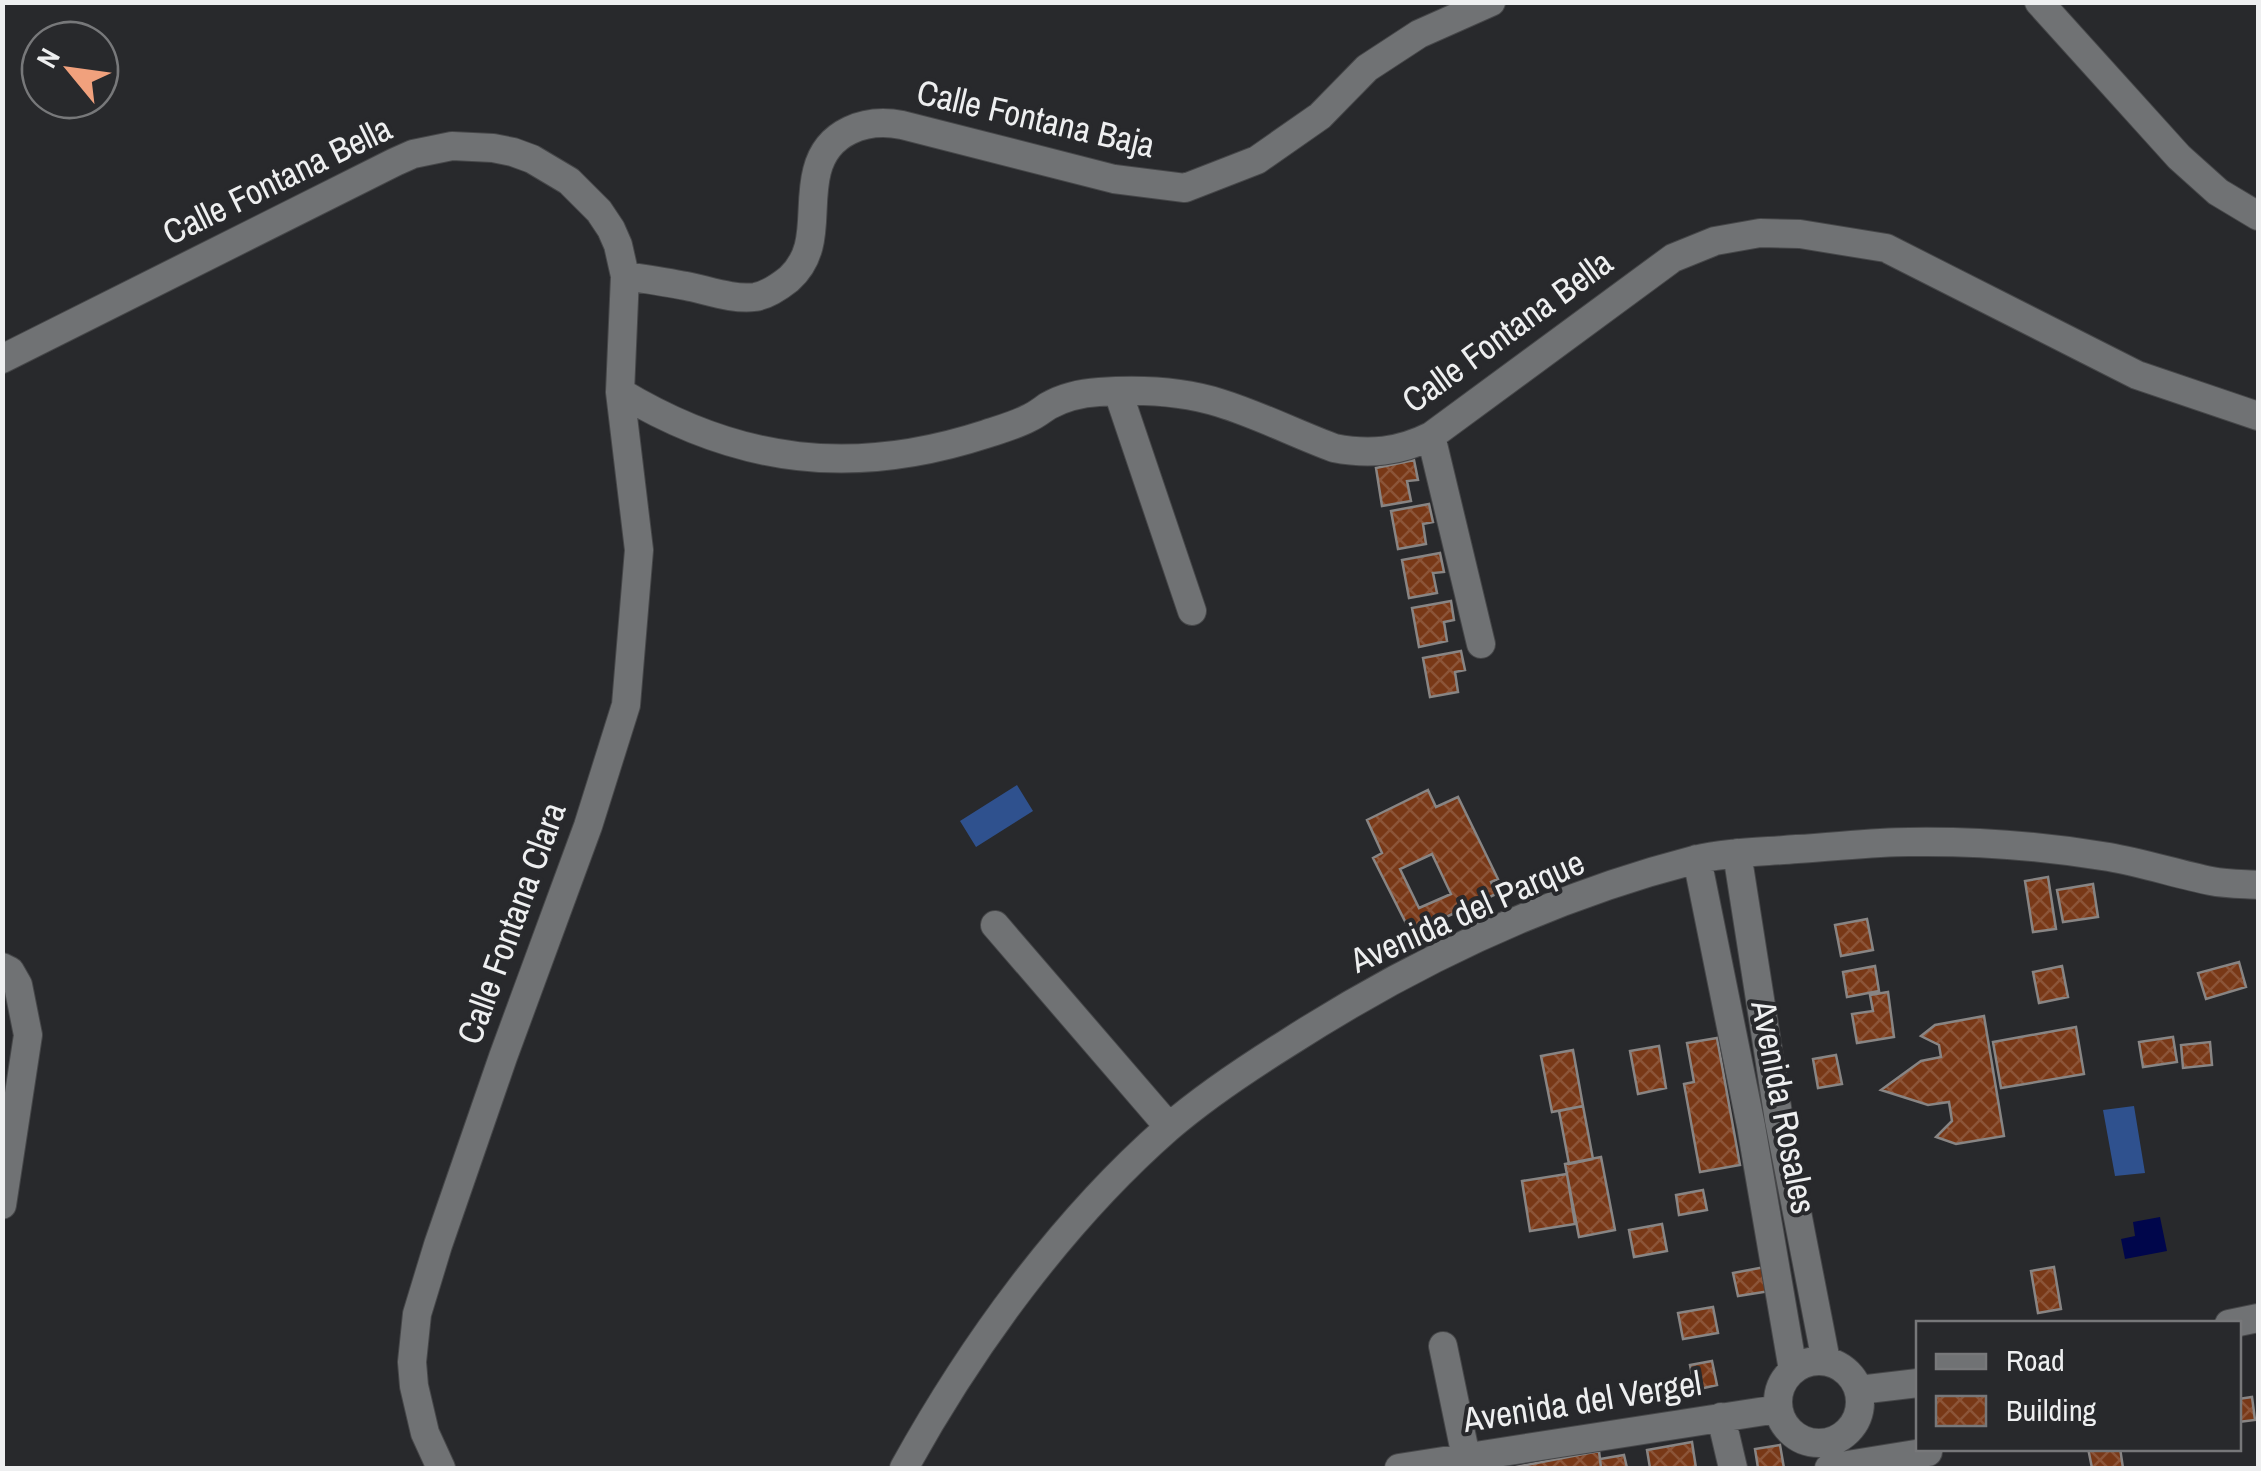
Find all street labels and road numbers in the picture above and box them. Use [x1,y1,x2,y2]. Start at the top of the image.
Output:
street label: Calle Fontana Baja [912,68,1160,168]
street label: Calle Fontana Bella [155,104,399,256]
street label: Calle Fontana Bella [1392,239,1622,423]
street label: Calle Fontana Clara [446,796,577,1050]
street label: Avenida del Parque [1342,838,1591,984]
street label: Avenida Rosales [1740,995,1828,1218]
street label: Avenida del Vergel [1459,1359,1704,1443]

